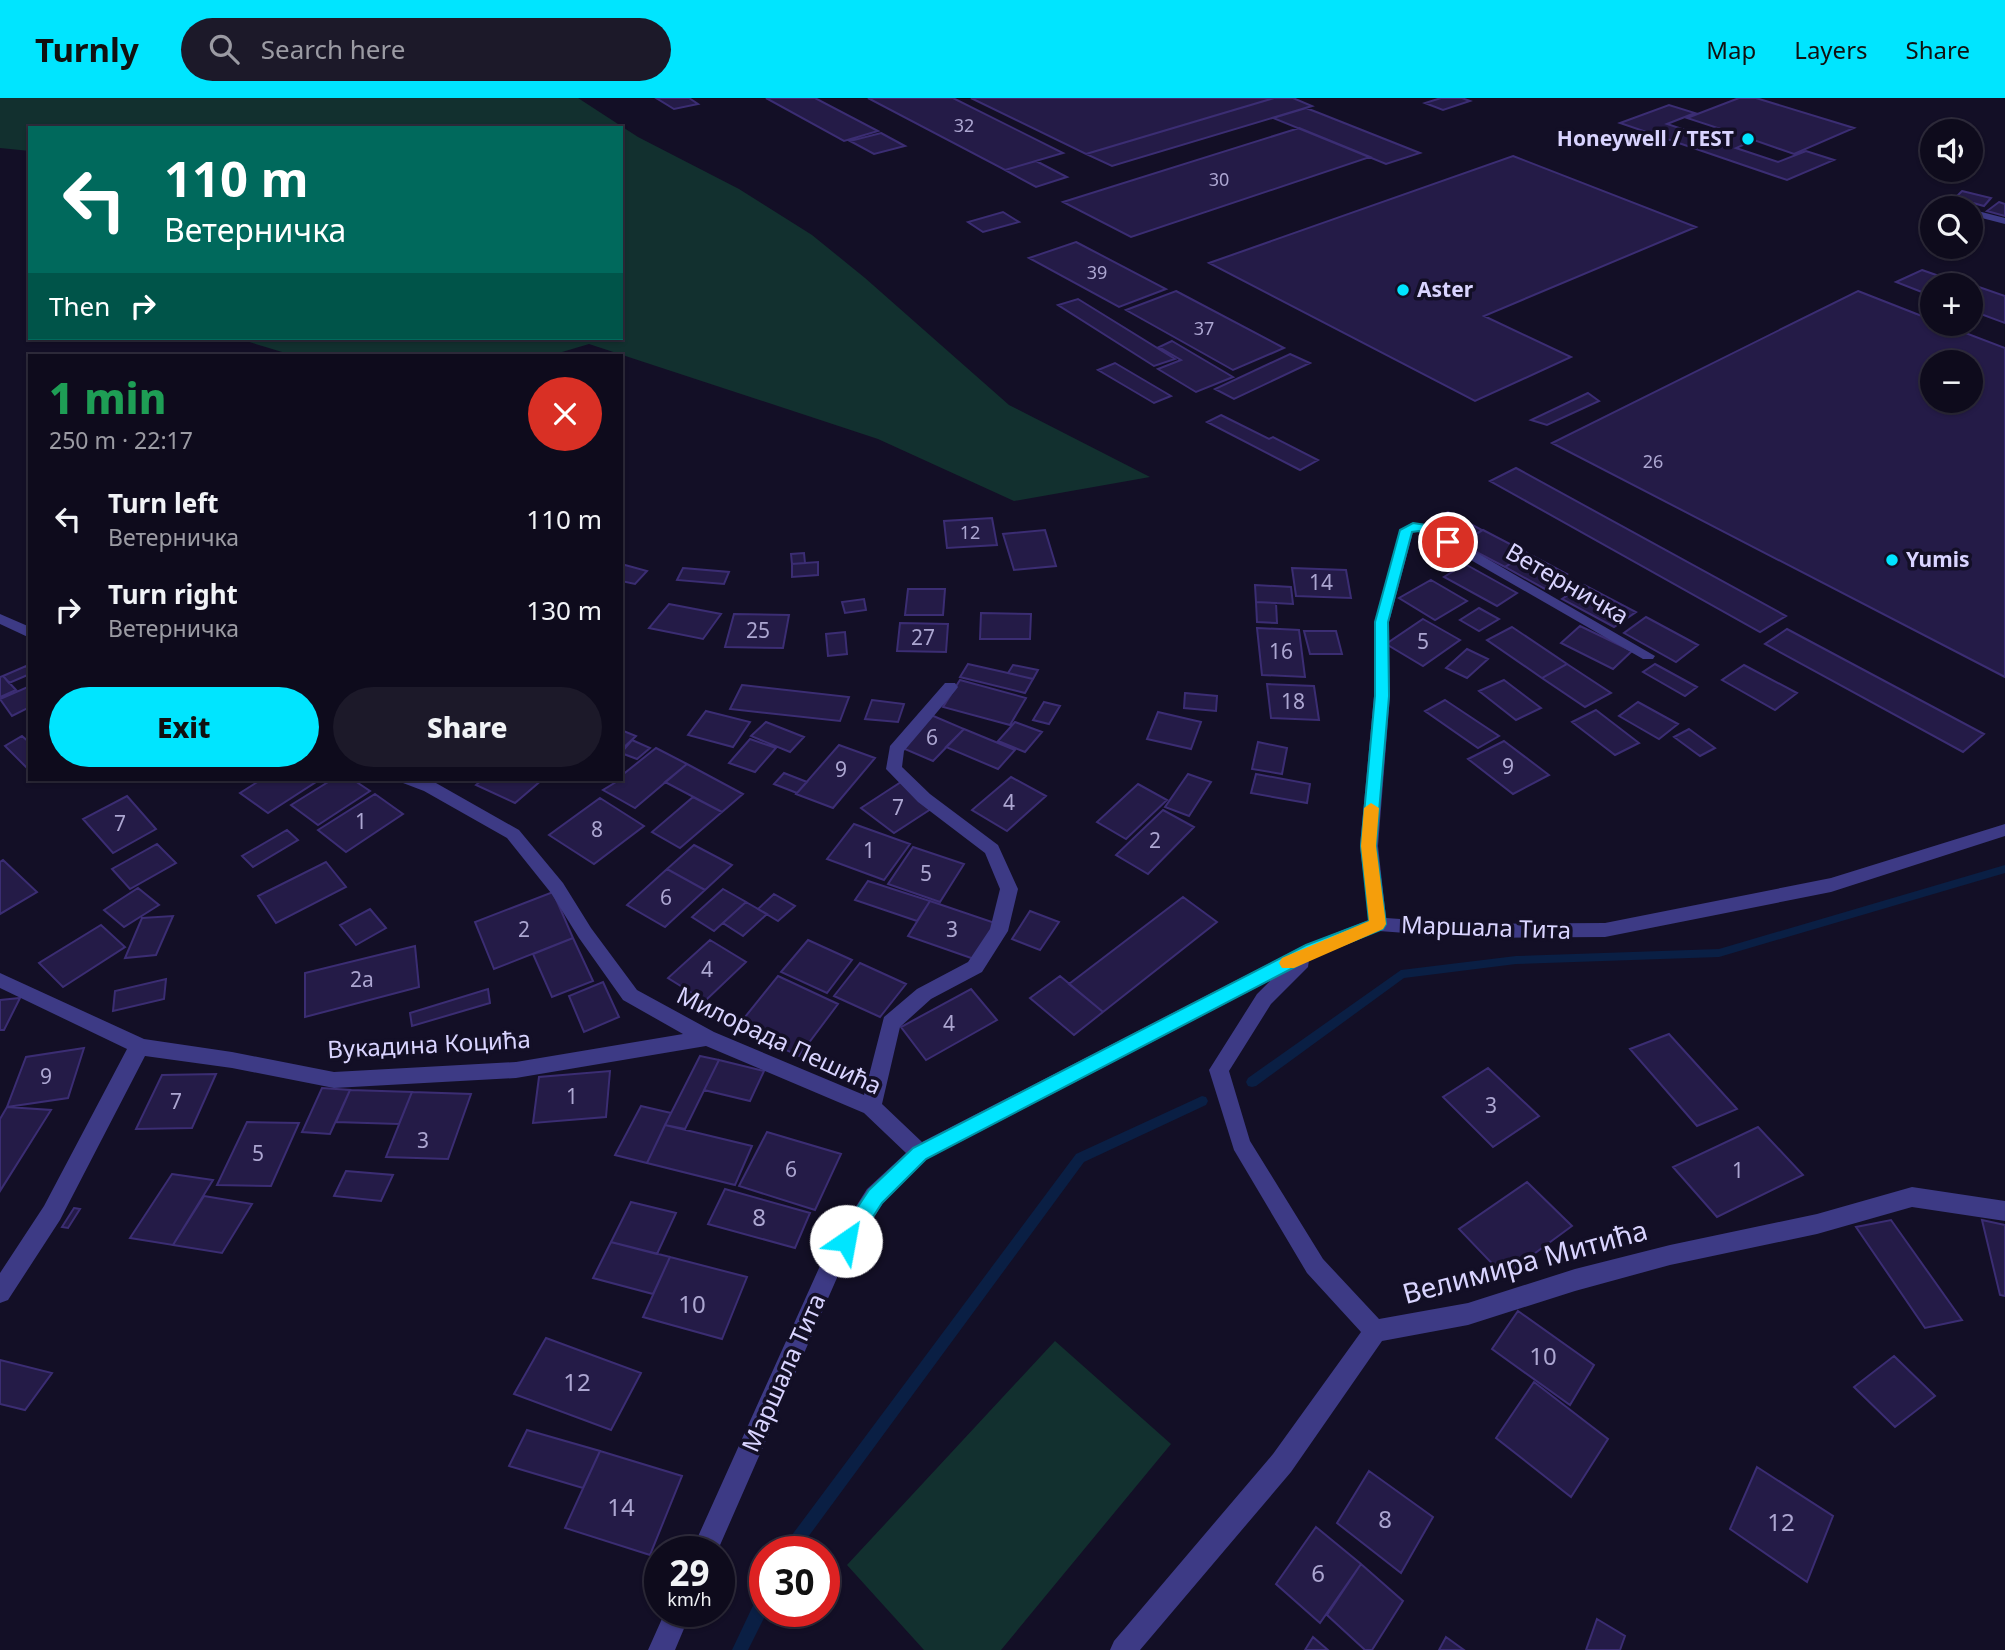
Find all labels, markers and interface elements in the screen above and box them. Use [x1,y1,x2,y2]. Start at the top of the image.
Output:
search box [181,18,671,81]
text: Turnly [35,27,139,72]
icon: search [205,30,243,68]
text: Search here [261,31,405,67]
text: Map [1706,33,1756,66]
text: Layers [1794,33,1868,66]
text: Share [1906,33,1970,66]
house number: 32 [954,113,974,137]
map controls [1920,119,1983,413]
button: sound [1920,119,1983,182]
place label: Honeywell / TEST [1557,124,1734,152]
marker: Honeywell / TEST [1740,131,1756,147]
text: 110 m [164,145,309,211]
icon: left [49,154,140,245]
house number: 30 [1209,167,1229,191]
button: search [1920,196,1983,259]
text: Ветерничка [164,208,346,251]
house number: 39 [1087,260,1107,284]
button: + [1920,273,1983,336]
place label: Aster [1417,275,1474,303]
marker: Aster [1395,282,1411,298]
icon: right [124,287,162,325]
text: Then [49,288,110,324]
house number: 37 [1194,316,1214,340]
button: − [1920,350,1983,413]
text: 1 min [49,369,166,426]
button: close [528,377,602,451]
text: 250 m · 22:17 [49,424,193,456]
house number: 26 [1643,449,1663,473]
text: Turn left [108,485,219,521]
icon: left [49,500,87,538]
text: 110 m [526,501,602,537]
pin [1418,512,1478,572]
house number: 12 [960,520,980,544]
text: Ветерничка [108,521,239,553]
icon: arrive [1429,523,1467,561]
street label: Ветерничка [1500,534,1635,631]
place label: Yumis [1906,545,1969,573]
marker: Yumis [1884,552,1900,568]
house number: 14 [1309,568,1333,596]
text: Turn right [108,576,238,612]
icon: right [49,591,87,629]
text: 130 m [526,592,602,628]
text: Ветерничка [108,612,239,644]
house number: 25 [746,616,770,644]
house number: 27 [911,623,935,651]
house number: 5 [1417,627,1429,655]
house number: 16 [1269,637,1293,665]
button: Exit [49,687,319,767]
button: Share [333,687,602,767]
house number: 18 [1281,687,1305,715]
house number: 6 [926,723,938,751]
house number: 9 [1502,752,1514,780]
house number: 9 [835,755,847,783]
house number: 4 [1003,788,1015,816]
house number: 7 [892,793,904,821]
house number: 1 [355,807,367,835]
house number: 7 [114,809,126,837]
house number: 8 [591,815,603,843]
house number: 2 [1149,826,1161,854]
house number: 1 [863,836,875,864]
house number: 5 [920,859,932,887]
house number: 6 [660,883,672,911]
street label: Маршала Тита [1400,907,1572,946]
house number: 2 [518,915,530,943]
house number: 3 [946,915,958,943]
house number: 4 [701,955,713,983]
house number: 2a [350,965,374,993]
street label: Милорада Пешића [672,978,887,1102]
house number: 4 [943,1009,955,1037]
street label: Вукадина Коцића [326,1022,532,1065]
house number: 9 [40,1062,52,1090]
house number: 1 [566,1082,578,1110]
house number: 7 [170,1087,182,1115]
house number: 3 [1485,1091,1497,1119]
house number: 3 [417,1126,429,1154]
house number: 5 [252,1139,264,1167]
house number: 6 [785,1155,797,1183]
house number: 1 [1732,1156,1744,1184]
house number: 8 [752,1200,766,1233]
position arrow [809,1204,883,1278]
street label: Велимира Митића [1398,1210,1651,1312]
house number: 10 [678,1287,706,1320]
street label: Маршала Тита [733,1288,832,1457]
house number: 10 [1529,1339,1557,1372]
house number: 12 [563,1365,591,1398]
house number: 14 [607,1490,635,1523]
house number: 8 [1378,1502,1392,1535]
house number: 12 [1767,1505,1795,1538]
speed limit sign: 30 [749,1536,840,1627]
text: 29 [669,1549,710,1596]
house number: 6 [1311,1556,1325,1589]
text: km/h [667,1587,712,1611]

